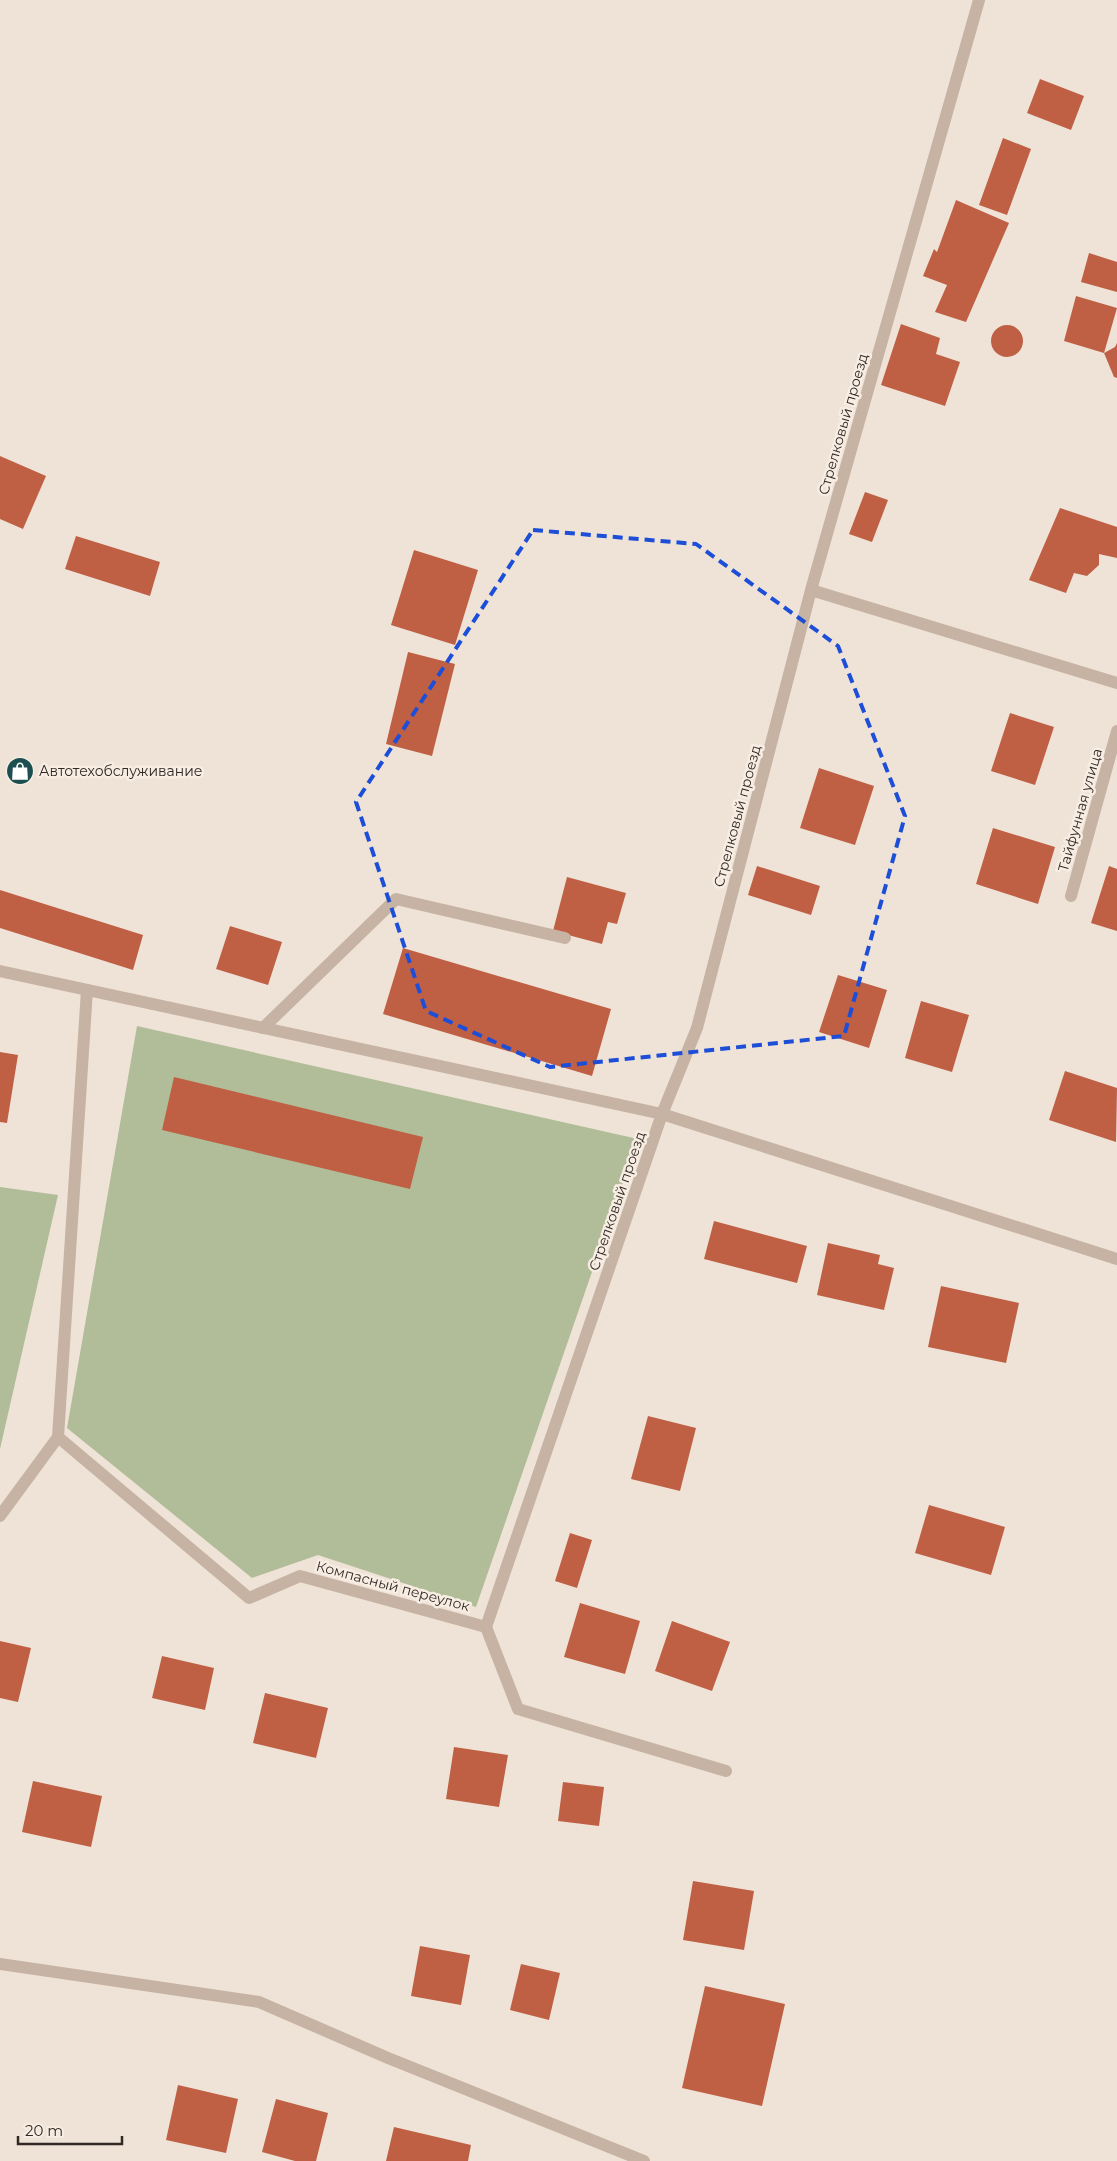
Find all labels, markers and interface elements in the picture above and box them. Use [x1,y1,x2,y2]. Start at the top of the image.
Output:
street label: Стрелковый проезд [814,351,872,497]
street label: Стрелковый проезд [709,743,765,889]
street label: Тайфунная улица [1054,746,1106,874]
shop icon: Автотехобслуживание [5,756,35,786]
place label: Автотехобслуживание [39,762,202,780]
street label: Стрелковый проезд [585,1129,649,1273]
street label: Компасный переулок [314,1557,472,1615]
scale bar [18,2114,121,2146]
text: 20 m [25,2121,63,2140]

